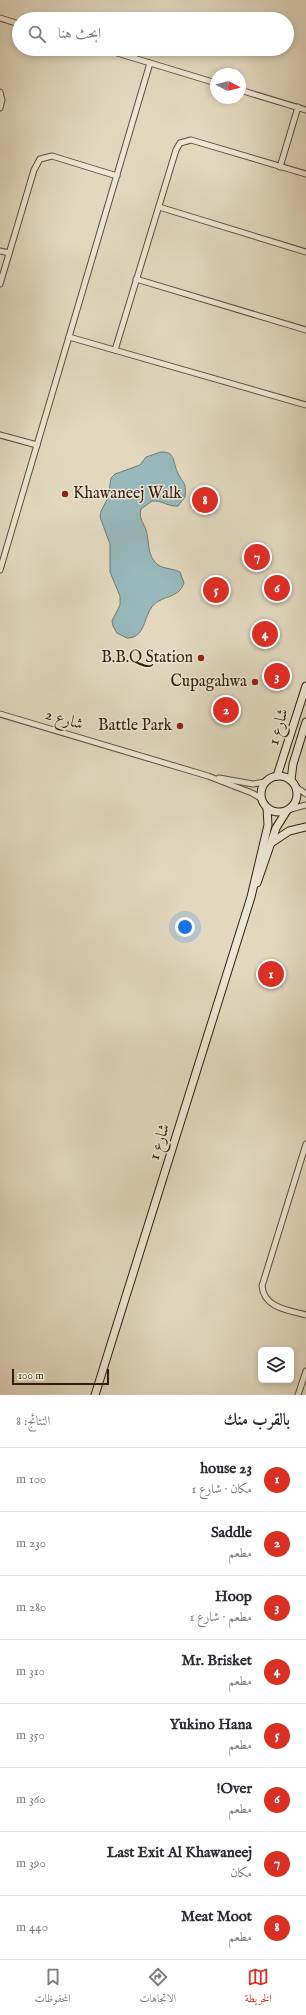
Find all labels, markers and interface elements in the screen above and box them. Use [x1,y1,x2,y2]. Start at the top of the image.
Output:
search box [12,12,294,56]
icon: search [26,23,48,45]
text: ابحث هنا [58,24,101,43]
north arrow [210,68,246,104]
place label: Khawaneej Walk [73,484,182,504]
pin: 8 [192,485,218,515]
marker: Khawaneej Walk [60,489,70,499]
pin: 7 [244,542,270,572]
pin: 6 [264,573,290,603]
pin: 5 [203,575,229,605]
pin: 4 [252,619,278,649]
place label: B.B.Q Station [101,648,193,668]
marker: B.B.Q Station [196,653,206,663]
pin: 3 [264,661,290,691]
place label: Cupagahwa [170,672,247,692]
marker: Cupagahwa [250,677,260,687]
pin: 2 [213,695,239,725]
street label: شارع 2 [42,705,85,737]
street label: شارع 1 [264,706,296,748]
place label: Battle Park [98,716,172,736]
marker: Battle Park [175,721,185,731]
your location [175,917,195,937]
pin: 1 [258,959,284,989]
street label: شارع 1 [145,1121,177,1163]
map controls [258,1347,294,1383]
button: layers [258,1347,294,1383]
scale bar [12,1367,109,1386]
text: 100 m [18,1369,44,1383]
text: بالقرب منك [223,1410,290,1431]
text: النتائج: 8 [16,1413,50,1430]
text: house 23 [200,1459,252,1478]
text: 100 m [16,1471,46,1488]
text: 1 [275,1471,279,1488]
text: مكان · شارع 1 [191,1481,252,1498]
text: Saddle [211,1523,252,1542]
text: 230 m [16,1535,46,1552]
text: 2 [274,1535,280,1552]
text: مطعم [228,1545,252,1562]
text: Hoop [215,1587,252,1606]
text: 280 m [16,1599,46,1616]
text: 3 [275,1599,279,1616]
text: مطعم · شارع 1 [189,1609,252,1626]
text: Mr. Brisket [181,1651,252,1670]
text: 310 m [16,1663,45,1680]
text: 4 [274,1663,280,1680]
text: مطعم [228,1673,252,1690]
text: Yukino Hana [169,1715,252,1734]
text: 350 m [16,1727,45,1744]
text: 5 [275,1727,279,1744]
text: مطعم [228,1737,252,1754]
text: Over! [217,1779,252,1798]
text: 360 m [16,1791,46,1808]
text: 6 [274,1791,280,1808]
text: مطعم [228,1801,252,1818]
text: Last Exit Al Khawaneej [107,1843,252,1862]
text: 390 m [16,1855,46,1872]
text: 7 [274,1855,280,1872]
text: مكان [230,1865,252,1882]
text: Meat Moot [181,1907,252,1926]
text: 440 m [16,1919,48,1936]
text: 8 [274,1919,280,1936]
text: مطعم [228,1929,252,1946]
tab: المحفوظات [34,1966,71,2009]
tab: الاتجاهات [139,1966,176,2009]
tab: الخريطة [245,1966,272,2009]

